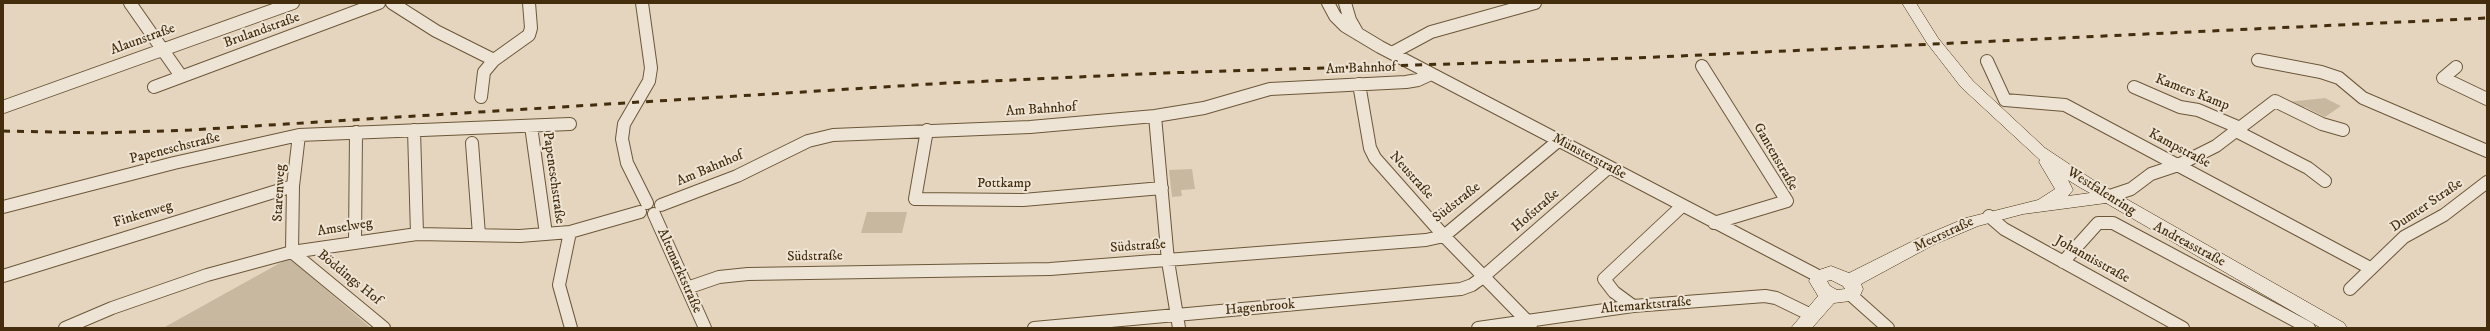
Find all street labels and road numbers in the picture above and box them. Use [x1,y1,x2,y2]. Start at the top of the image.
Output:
street label: Brulandstraße [222,9,302,53]
street label: Alaunstraße [108,21,178,59]
street label: Am Bahnhof [1326,59,1396,79]
street label: Kamers Kamp [2152,71,2232,115]
street label: Am Bahnhof [1005,99,1077,121]
street label: Gantenstraße [1749,120,1801,194]
street label: Kampstraße [2145,126,2213,172]
street label: Papeneschstraße [128,130,222,168]
street label: Münsterstraße [1549,130,1629,184]
street label: Papeneschstraße [538,131,568,225]
street label: Am Bahnhof [674,148,746,190]
street label: Neustraße [1385,149,1437,203]
street label: Starenweg [270,164,290,222]
street label: Westfalenring [2064,164,2138,220]
street label: Pottkamp [977,176,1031,192]
street label: Dumter Straße [2388,176,2466,236]
street label: Südstraße [1430,179,1484,227]
street label: Hofstraße [1509,186,1563,236]
street label: Finkenweg [111,198,175,232]
street label: Meerstraße [1911,214,1977,256]
street label: Amselweg [316,215,374,241]
street label: Andreasstraße [2150,219,2228,271]
street label: Altemarktstraße [653,226,705,316]
street label: Johannisstraße [2052,233,2132,287]
street label: Südstraße [1110,237,1166,257]
street label: Böddings Hof [313,247,385,309]
street label: Südstraße [787,248,843,266]
street label: Altemarktstraße [1600,294,1692,318]
street label: Hagenbrook [1224,297,1296,319]

